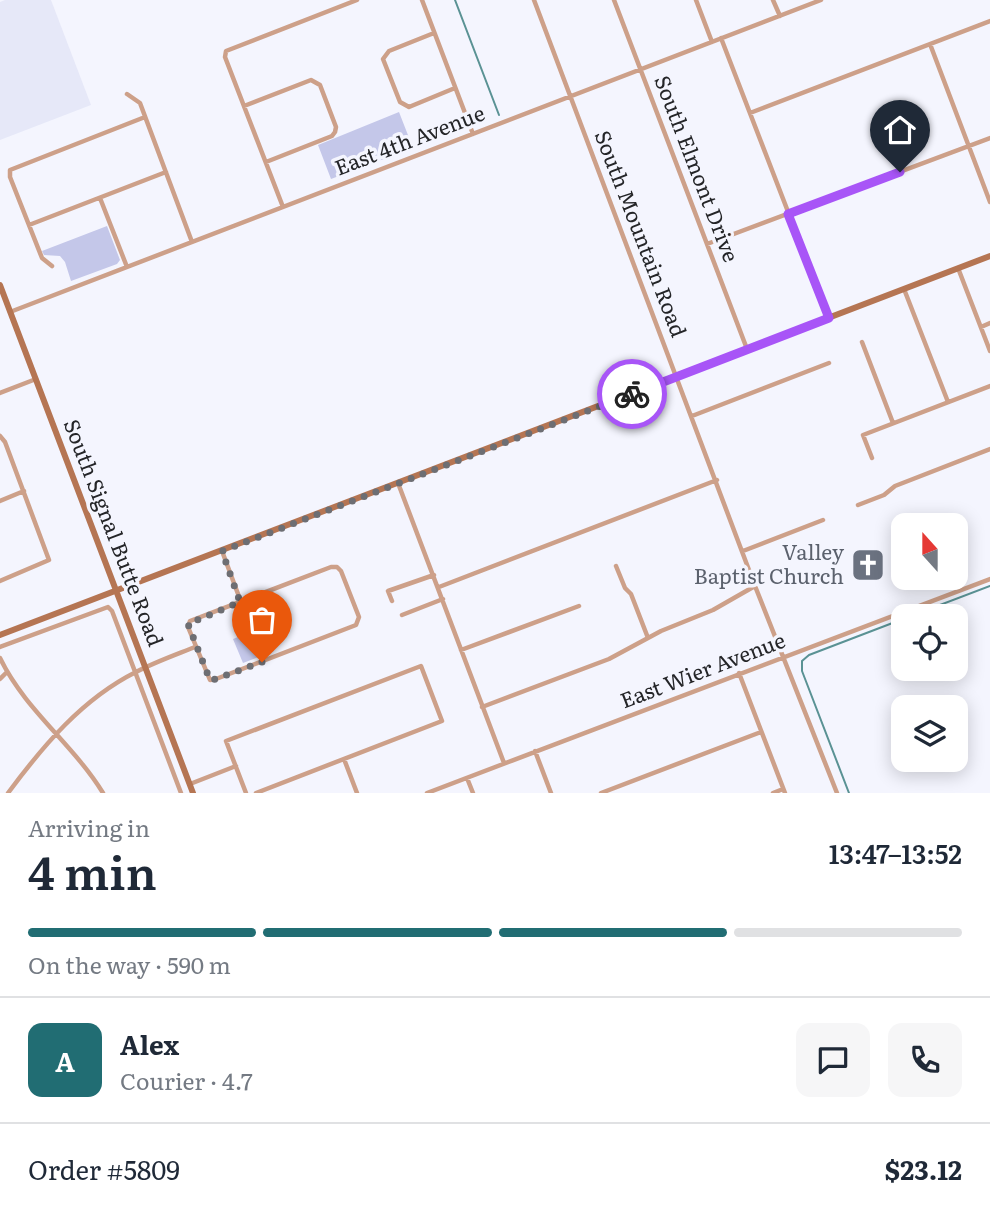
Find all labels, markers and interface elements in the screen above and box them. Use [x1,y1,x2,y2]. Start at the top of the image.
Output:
street label: South Elmont Drive [648,70,748,266]
street label: East 4th Avenue [330,96,489,182]
pin [870,100,930,172]
icon: home [881,111,919,149]
street label: South Mountain Road [589,125,696,341]
courier [597,359,667,429]
icon: bike [613,375,651,413]
street label: South Signal Butte Road [58,414,173,650]
north arrow [891,513,968,590]
map controls [891,513,968,772]
place label: Valley Baptist Church [694,535,845,590]
church icon: Valley Baptist Church [849,546,887,584]
pin [232,590,292,662]
icon: bag [243,601,281,639]
button: locate [891,604,968,681]
street label: East Wier Avenue [615,623,789,714]
button: layers [891,695,968,772]
text: Arriving in [28,810,150,844]
text: 13:47–13:52 [829,833,962,872]
text: 4 min [28,836,157,904]
text: On the way · 590 m [28,947,231,981]
button: chat [796,1023,870,1097]
button: phone [888,1023,962,1097]
text: Alex [120,1024,179,1063]
text: A [55,1041,75,1080]
text: Courier · 4.7 [120,1063,253,1097]
text: Order #5809 [28,1149,180,1188]
text: $23.12 [885,1149,962,1188]

